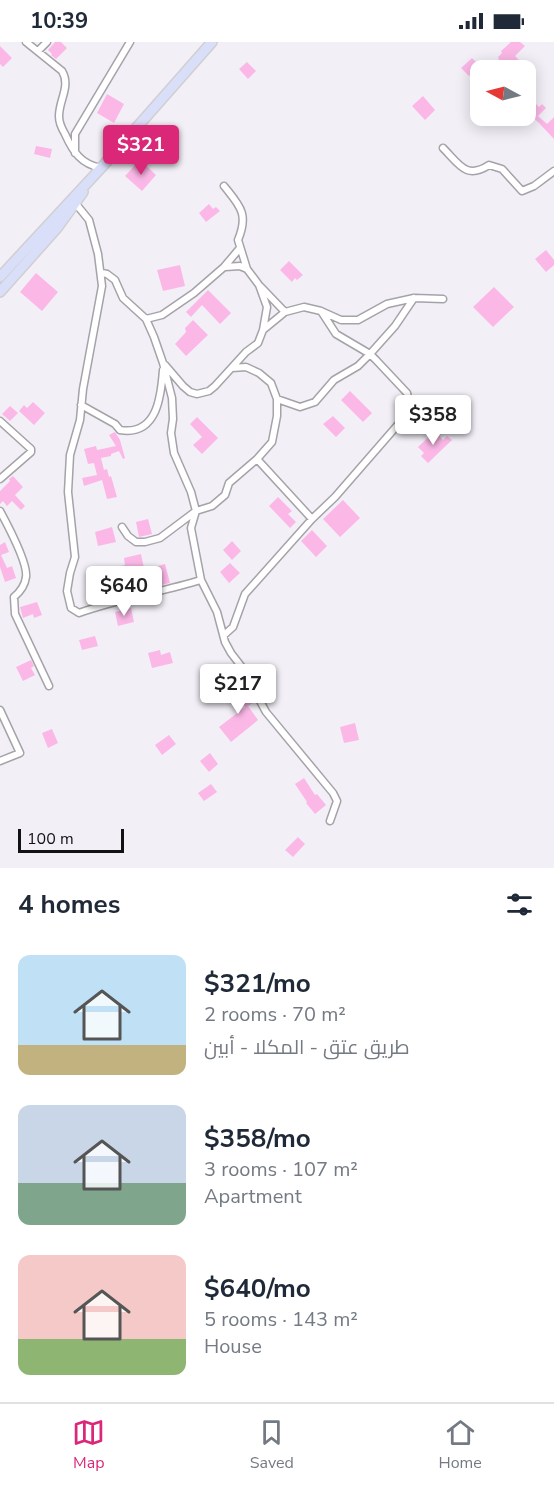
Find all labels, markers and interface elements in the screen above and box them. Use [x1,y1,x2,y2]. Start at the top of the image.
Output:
text: 10:39 [30,6,88,36]
north arrow [470,60,536,126]
map controls [470,60,536,126]
pin: $321 [105,125,177,176]
text: $321 [117,131,165,158]
pin: $358 [397,395,469,446]
text: $358 [409,401,457,428]
pin: $640 [88,566,160,617]
text: $640 [100,572,148,599]
pin: $217 [202,664,274,715]
text: $217 [214,670,262,697]
scale bar [18,826,124,854]
text: 100 m [27,828,74,850]
text: 4 homes [18,887,120,922]
icon: filters [503,888,536,921]
text: $321/mo [204,966,311,1001]
icon: home [66,979,138,1051]
text: 2 rooms · 70 m² [204,1001,346,1028]
text: طريق عتق - المكلا - أبين [204,1034,410,1061]
text: $358/mo [204,1121,311,1156]
icon: home [66,1129,138,1201]
text: 3 rooms · 107 m² [204,1156,358,1183]
text: Apartment [204,1183,302,1210]
text: $640/mo [204,1271,311,1306]
icon: home [66,1279,138,1351]
text: 5 rooms · 143 m² [204,1306,358,1333]
text: House [204,1333,262,1360]
tab: Map [72,1416,105,1474]
tab: Saved [250,1416,294,1474]
tab: Home [438,1416,482,1474]

